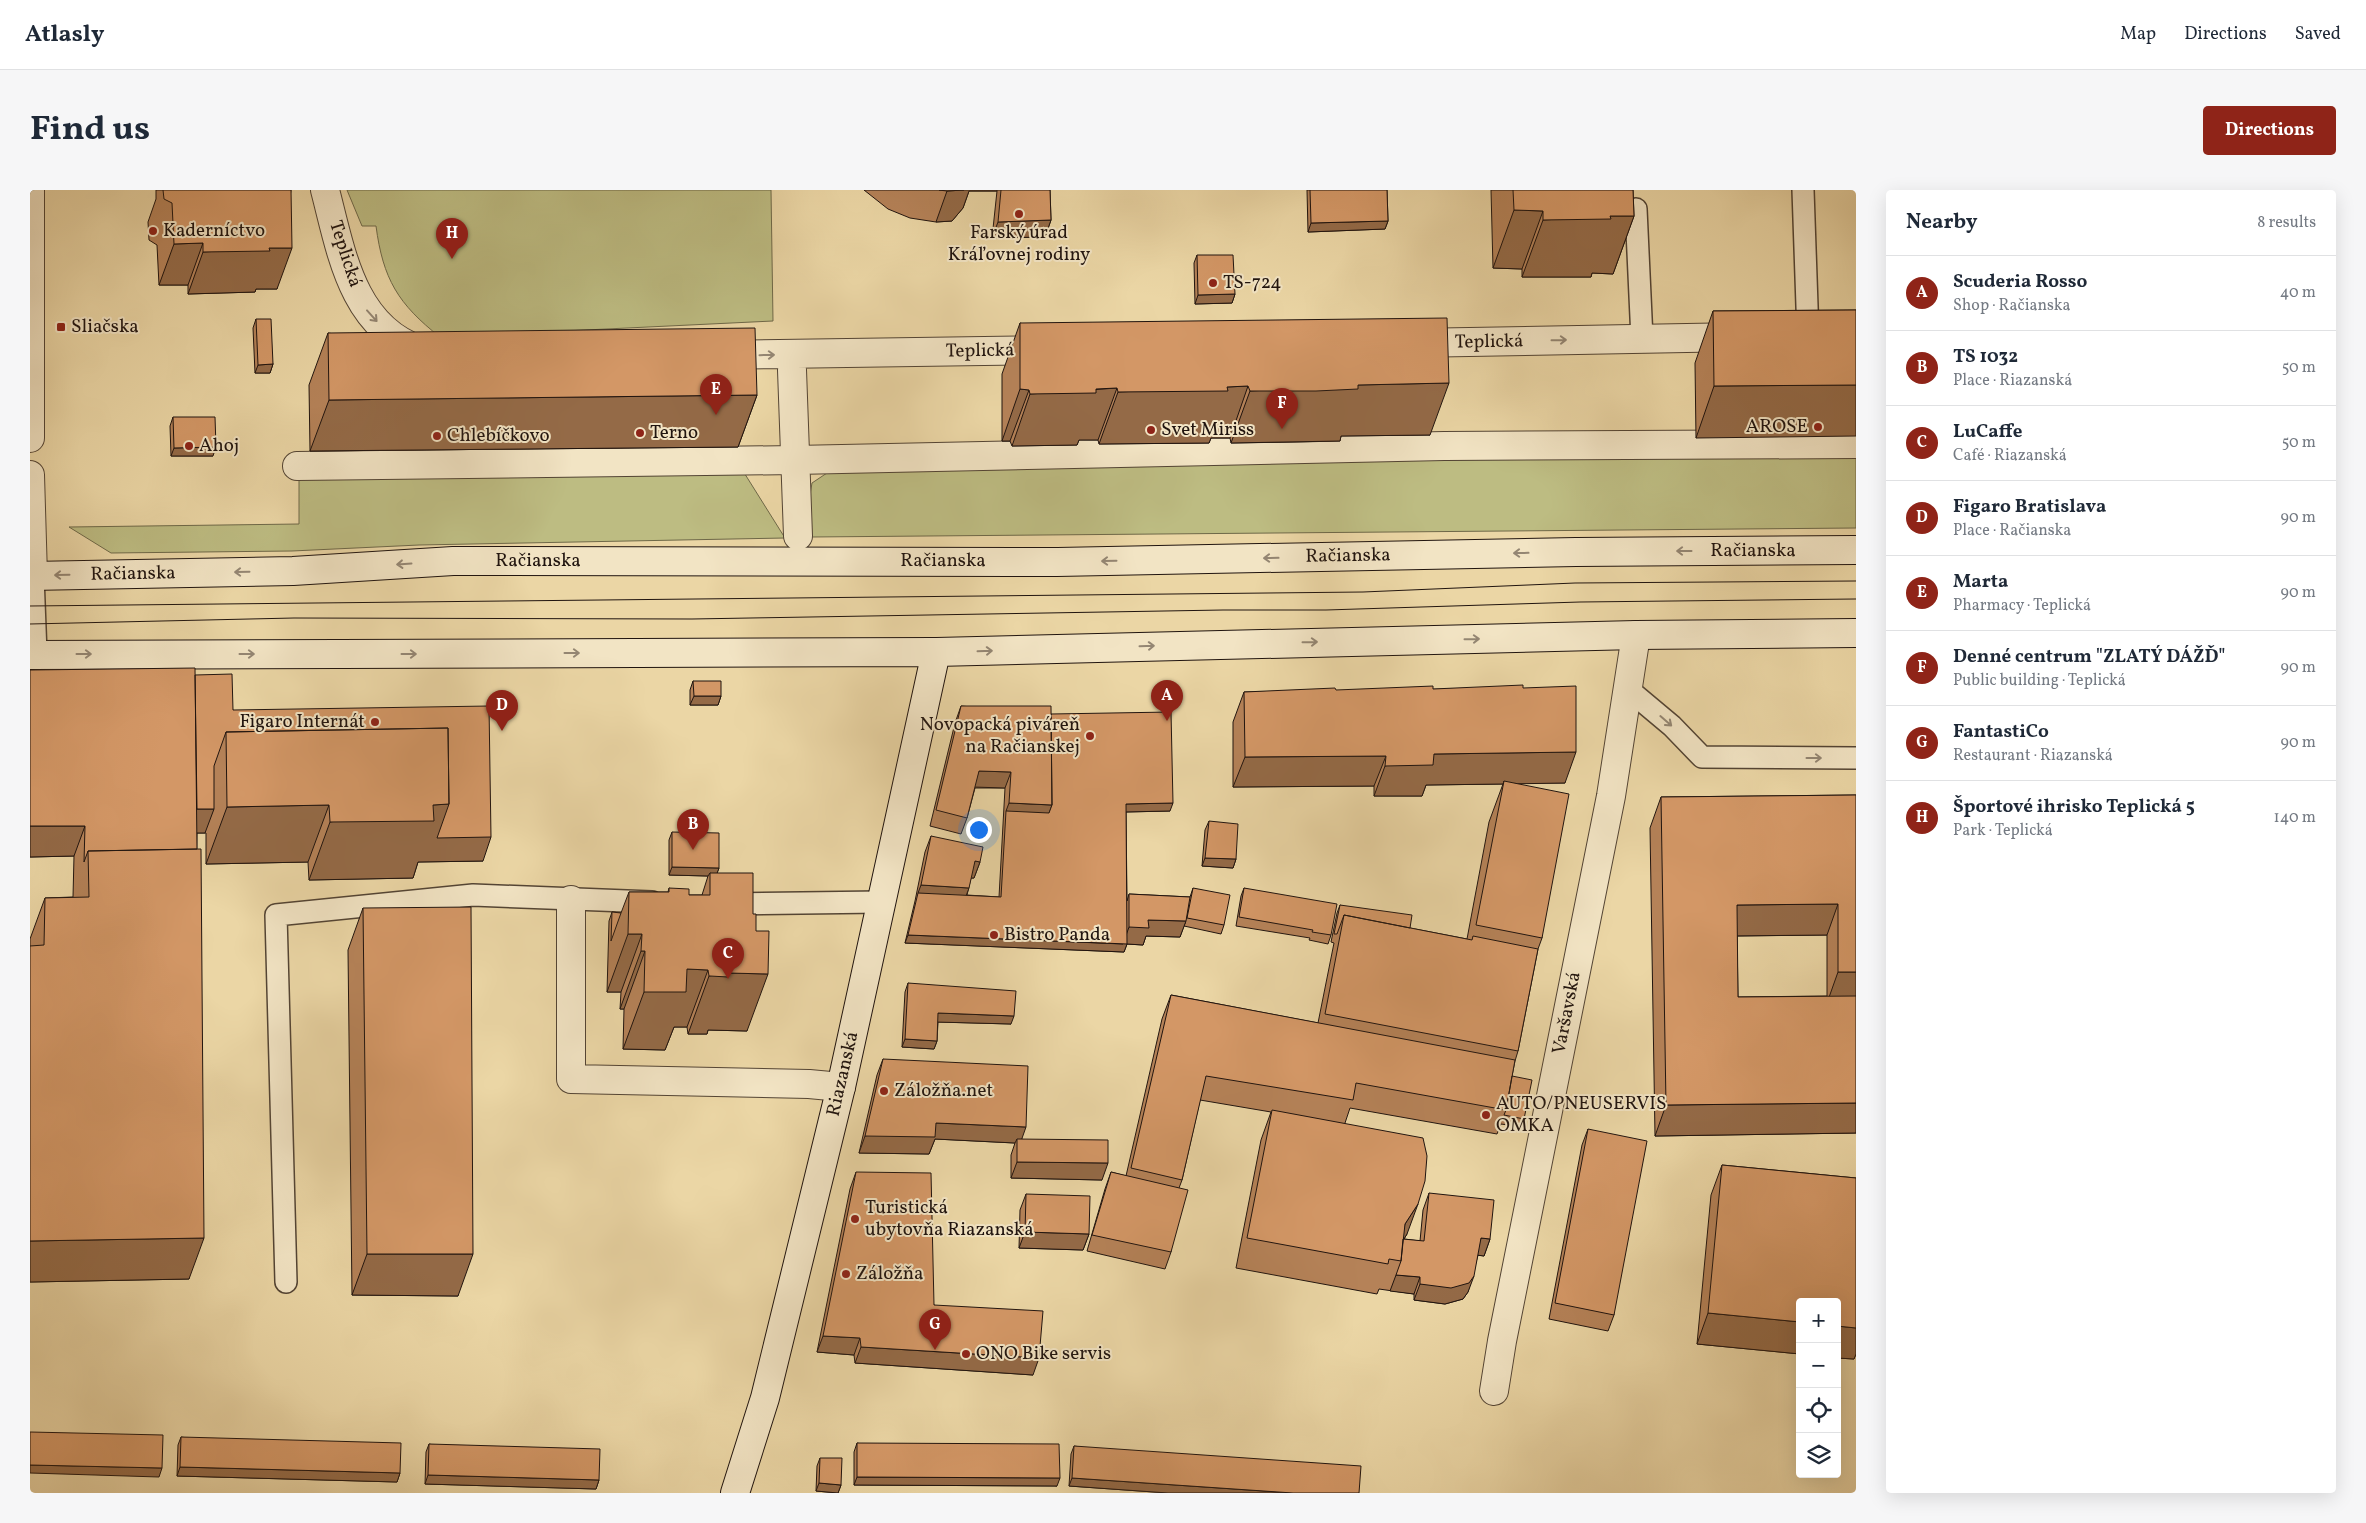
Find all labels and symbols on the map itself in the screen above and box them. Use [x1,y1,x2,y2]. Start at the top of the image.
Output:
marker: Farský úrad Kráľovnej rodiny [1013,208,1025,220]
street label: Teplická [322,217,368,291]
place label: Kaderníctvo [163,218,265,244]
pin: H [436,218,468,259]
place label: Farský úrad Kráľovnej rodiny [948,220,1090,268]
marker: Kaderníctvo [147,225,159,237]
place label: TS-724 [1223,270,1282,296]
marker: TS-724 [1207,277,1219,289]
one-way arrow [366,310,378,323]
place label: Sliačska [71,314,139,340]
marker: Sliačska [55,321,67,333]
street label: Teplická [1454,328,1524,356]
one-way arrow [1551,336,1567,345]
street label: Teplická [945,337,1015,365]
one-way arrow [758,350,774,360]
pin: E [700,374,732,415]
pin: F [1266,388,1298,429]
place label: AROSE [1746,414,1808,440]
place label: Svet Miriss [1161,417,1254,443]
place label: Terno [650,420,698,446]
marker: AROSE [1812,421,1824,433]
place label: Chlebíčkovo [447,423,550,449]
marker: Svet Miriss [1145,424,1157,436]
marker: Terno [634,427,646,439]
marker: Chlebíčkovo [431,430,443,442]
place label: Ahoj [199,433,239,459]
marker: Ahoj [183,440,195,452]
street label: Račianska [1710,538,1796,564]
street label: Račianska [1305,542,1391,570]
one-way arrow [1676,546,1692,556]
street label: Račianska [495,548,581,574]
street label: Račianska [900,548,986,574]
one-way arrow [1513,548,1529,557]
one-way arrow [1263,553,1280,563]
one-way arrow [1101,556,1117,566]
one-way arrow [397,559,413,568]
street label: Račianska [90,560,176,588]
one-way arrow [234,567,250,576]
one-way arrow [54,571,70,580]
one-way arrow [1464,634,1480,643]
one-way arrow [1302,637,1318,647]
one-way arrow [1139,641,1155,651]
one-way arrow [977,646,993,655]
one-way arrow [564,648,580,658]
one-way arrow [76,649,92,659]
one-way arrow [238,649,255,659]
one-way arrow [401,649,417,659]
pin: A [1151,680,1183,721]
pin: D [486,690,518,731]
place label: Figaro Internát [239,709,365,735]
place label: Novopacká piváreň na Račianskej [920,712,1080,760]
one-way arrow [1660,715,1673,727]
marker: Figaro Internát [369,716,381,728]
marker: Novopacká piváreň na Račianskej [1084,730,1096,742]
one-way arrow [1805,753,1821,763]
pin: B [677,809,709,850]
your location [966,817,992,843]
place label: Bistro Panda [1004,922,1110,948]
marker: Bistro Panda [988,929,1000,941]
pin: C [712,938,744,979]
street label: Varšavská [1546,969,1588,1057]
street label: Riazanská [821,1029,865,1119]
place label: Záložňa.net [894,1078,993,1104]
marker: Záložňa.net [878,1085,890,1097]
place label: AUTO/PNEUSERVIS OMKA [1496,1091,1666,1139]
marker: AUTO/PNEUSERVIS OMKA [1480,1109,1492,1121]
place label: Turistická ubytovňa Riazanská [865,1195,1034,1243]
marker: Turistická ubytovňa Riazanská [849,1213,861,1225]
place label: Záložňa [856,1261,924,1287]
marker: Záložňa [840,1268,852,1280]
pin: G [919,1309,951,1350]
place label: ONO Bike servis [976,1341,1111,1367]
marker: ONO Bike servis [960,1348,972,1360]

